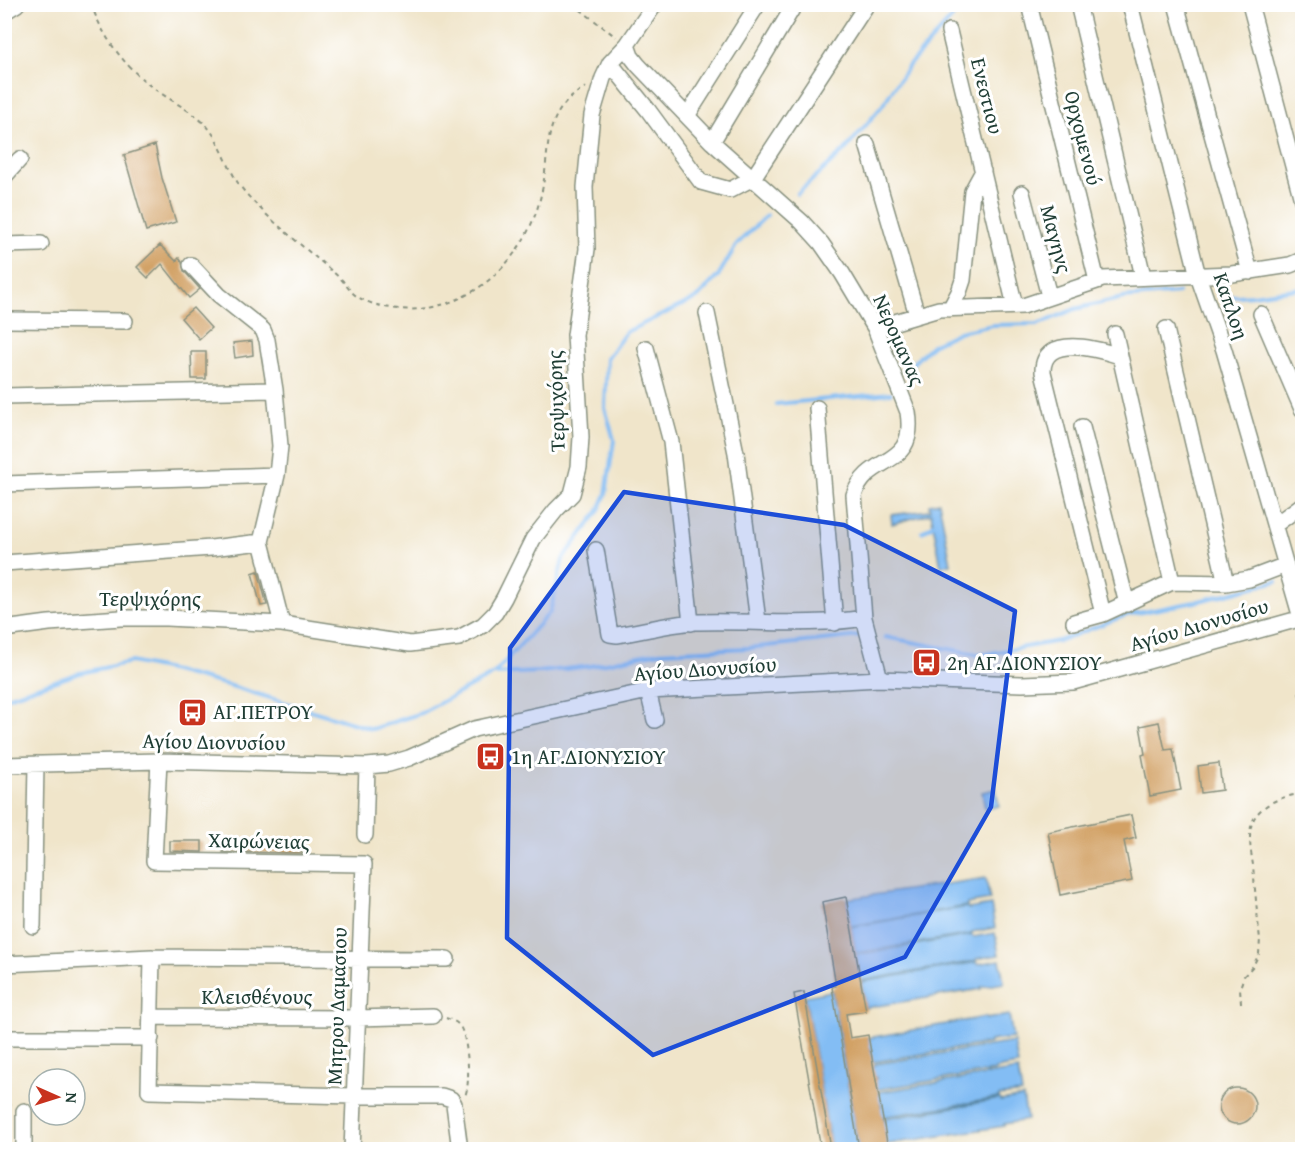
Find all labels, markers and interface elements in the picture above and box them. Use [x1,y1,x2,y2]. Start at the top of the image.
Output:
street label: Ενεστιου [963,54,1012,137]
street label: Ορχομενού [1057,87,1110,188]
street label: Μαγηνς [1032,201,1080,277]
street label: Καπλοη [1206,268,1257,343]
street label: Νερομανας [866,289,933,391]
street label: Τερψιχόρης [538,350,573,452]
street label: Τερψιχόρης [99,583,201,614]
street label: Αγίου Διονυσίου [1126,590,1272,659]
bus stop icon: 2η ΑΓ.ΔΙΟΝΥΣΙΟΥ [910,647,942,679]
place label: 2η ΑΓ.ΔΙΟΝΥΣΙΟΥ [947,647,1102,678]
street label: Αγίου Διονυσίου [633,648,777,689]
bus stop icon: ΑΓ.ΠΕΤΡΟΥ [176,696,208,728]
place label: ΑΓ.ΠΕΤΡΟΥ [213,696,313,727]
street label: Αγίου Διονυσίου [142,725,286,758]
bus stop icon: 1η ΑΓ.ΔΙΟΝΥΣΙΟΥ [474,741,506,773]
place label: 1η ΑΓ.ΔΙΟΝΥΣΙΟΥ [511,741,666,772]
street label: Χαιρώνειας [208,824,310,857]
street label: Μητρου Δαμασιου [318,926,355,1085]
street label: Κλεισθένους [202,981,313,1012]
north arrow [27,1067,87,1127]
text: N [60,1092,84,1104]

